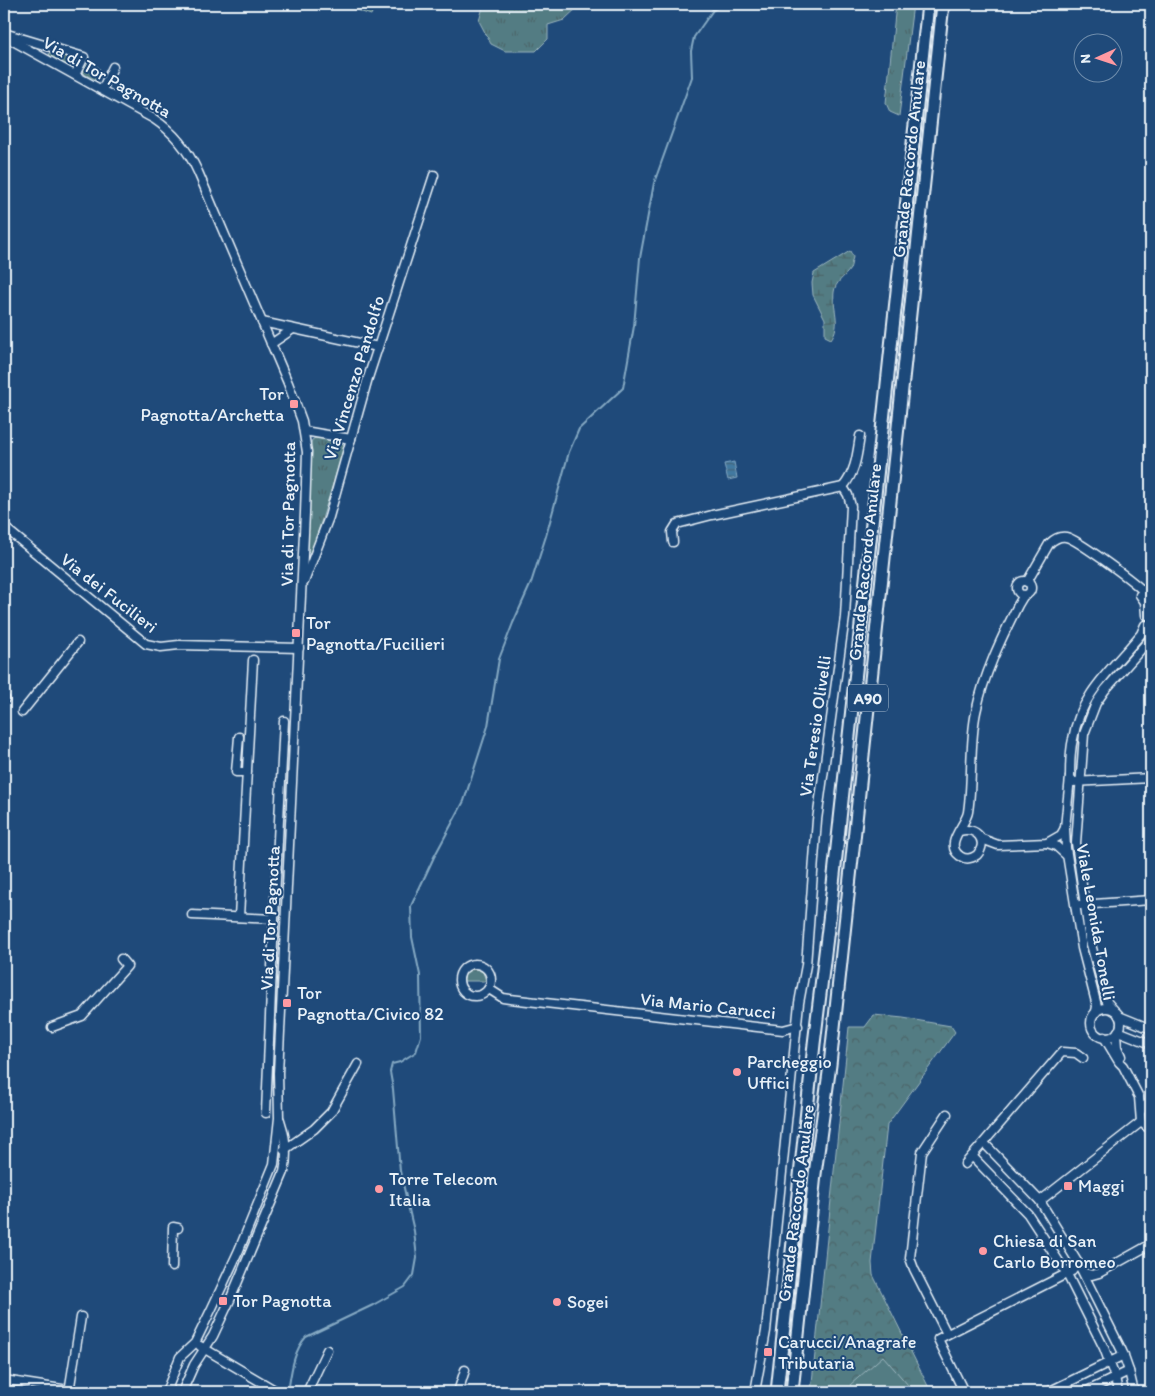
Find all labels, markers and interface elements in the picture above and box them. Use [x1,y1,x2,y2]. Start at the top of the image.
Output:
street label: Via di Tor Pagnotta [39,31,176,123]
north arrow [1072,32,1122,82]
text: N [1077,53,1094,64]
street label: Grande Raccordo Anulare [888,59,930,259]
street label: Via Vincenzo Pandolfo [318,293,390,463]
place label: Tor Pagnotta/Archetta [141,383,285,426]
marker: Tor Pagnotta/Archetta [288,398,300,410]
street label: Via di Tor Pagnotta [276,441,300,587]
street label: Grande Raccordo Anulare [844,462,886,662]
street label: Via dei Fucilieri [56,548,162,638]
place label: Tor Pagnotta/Fucilieri [306,612,445,655]
marker: Tor Pagnotta/Fucilieri [290,627,302,639]
street label: Via Teresio Olivelli [794,654,836,798]
road number: A90 [848,684,888,711]
street label: Viale Leonida Tonelli [1071,842,1121,1002]
street label: Via di Tor Pagnotta [255,844,285,991]
place label: Tor Pagnotta/Civico 82 [297,982,444,1025]
street label: Via Mario Carucci [639,988,777,1024]
marker: Tor Pagnotta/Civico 82 [281,997,293,1009]
place label: Parcheggio Uffici [747,1051,832,1094]
marker: Parcheggio Uffici [731,1066,743,1078]
street label: Grande Raccordo Anulare [773,1103,819,1303]
place label: Torre Telecom Italia [389,1168,498,1211]
place label: Maggi [1078,1175,1125,1197]
marker: Maggi [1062,1180,1074,1192]
marker: Torre Telecom Italia [373,1183,385,1195]
place label: Chiesa di San Carlo Borromeo [993,1230,1116,1273]
marker: Chiesa di San Carlo Borromeo [977,1245,989,1257]
place label: Tor Pagnotta [233,1290,332,1312]
place label: Sogei [567,1291,609,1313]
marker: Tor Pagnotta [217,1295,229,1307]
marker: Sogei [551,1296,563,1308]
place label: Carucci/Anagrafe Tributaria [778,1331,916,1374]
marker: Carucci/Anagrafe Tributaria [762,1346,774,1358]

